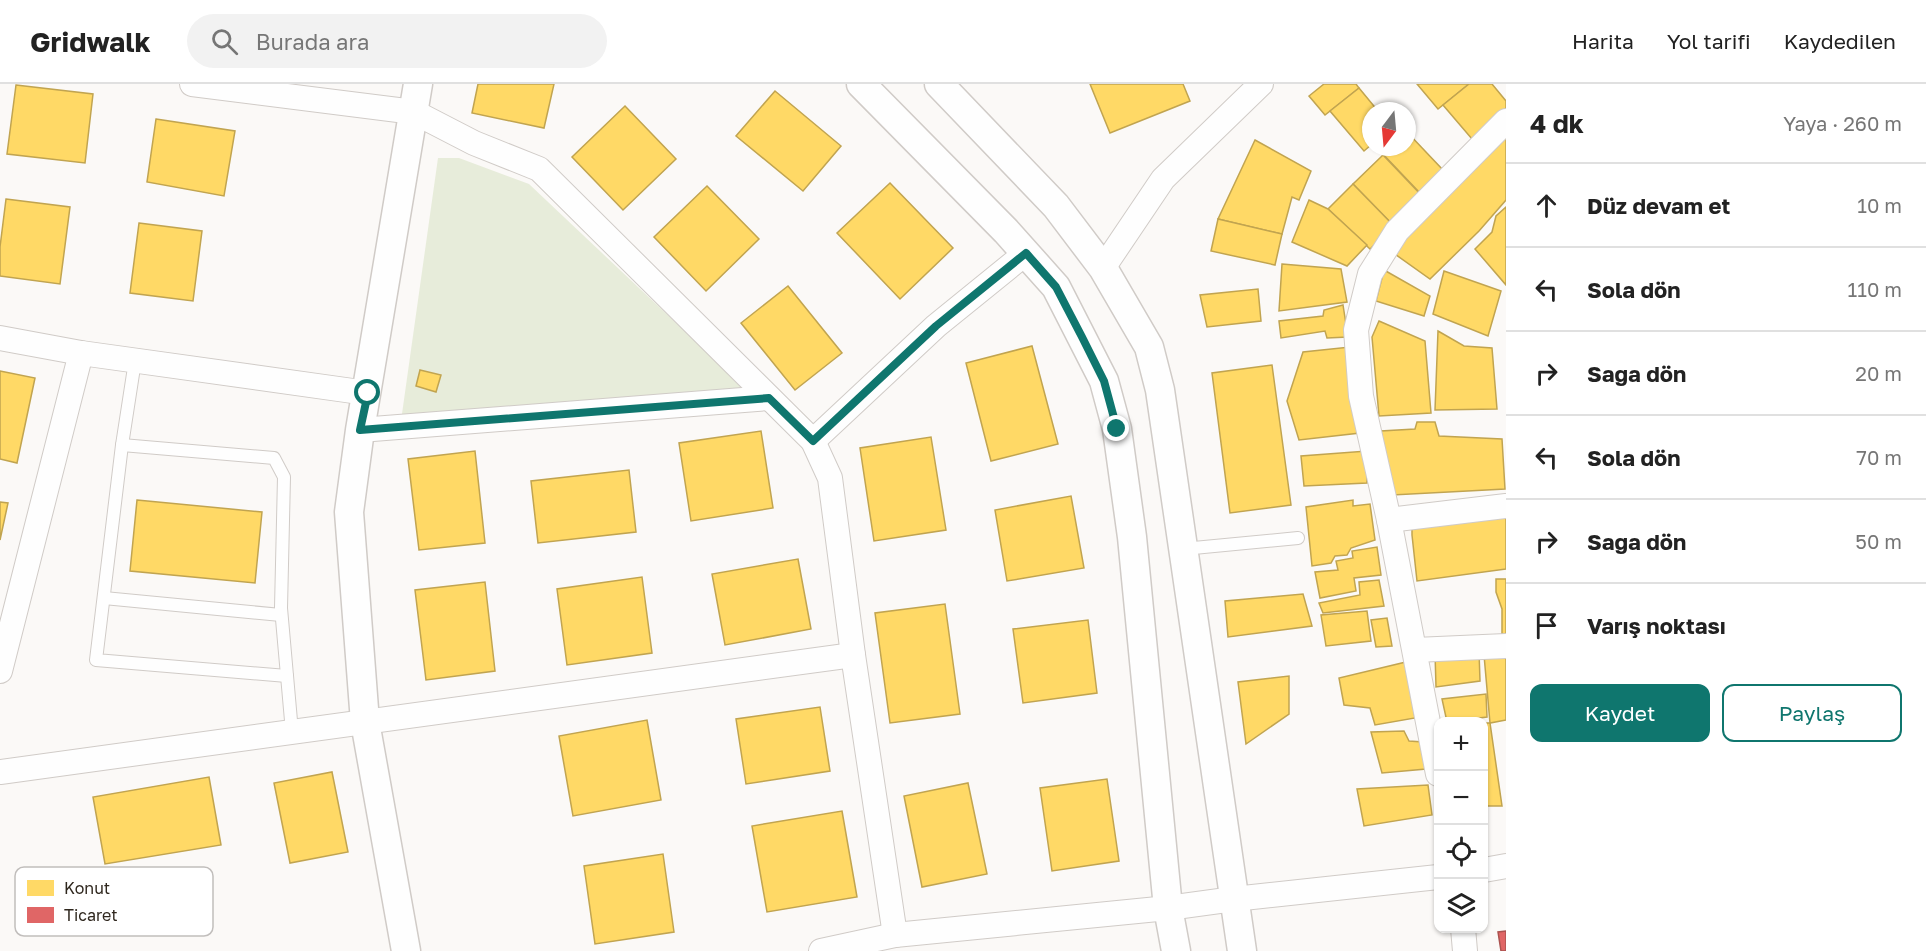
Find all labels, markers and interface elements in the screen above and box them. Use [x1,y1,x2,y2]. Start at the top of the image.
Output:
search box [187,14,607,68]
text: Gridwalk [30,25,151,58]
icon: search [208,25,241,58]
text: Burada ara [256,28,369,55]
text: Harita [1572,28,1634,54]
text: Yol tarifi [1667,28,1751,54]
text: Kaydedilen [1784,28,1896,54]
north arrow [1362,102,1416,156]
text: 4 dk [1530,108,1584,139]
text: Yaya · 260 m [1783,111,1902,135]
icon: ahead [1530,189,1563,222]
text: Düz devam et [1587,192,1730,219]
text: 10 m [1857,193,1902,217]
icon: left [1530,273,1563,306]
text: Sola dön [1587,276,1681,303]
text: 110 m [1848,277,1902,301]
icon: right [1530,357,1563,390]
text: Sağa dön [1587,360,1686,387]
text: 20 m [1855,361,1902,385]
route start [354,379,380,405]
route end [1103,415,1129,441]
icon: left [1530,441,1563,474]
text: Sola dön [1587,444,1681,471]
text: 70 m [1856,445,1902,469]
icon: right [1530,525,1563,558]
text: Sağa dön [1587,528,1686,555]
text: 50 m [1855,529,1902,553]
icon: arrive [1530,609,1563,642]
text: Varış noktası [1587,612,1726,639]
button: Kaydet [1530,684,1710,742]
button: Paylaş [1722,684,1902,742]
map controls [1434,717,1488,933]
button: + [1434,717,1488,771]
button: − [1434,771,1488,825]
button: locate [1434,825,1488,879]
legend [15,867,213,936]
text: Konut [64,878,110,898]
button: layers [1434,879,1488,933]
text: Ticaret [64,905,118,925]

